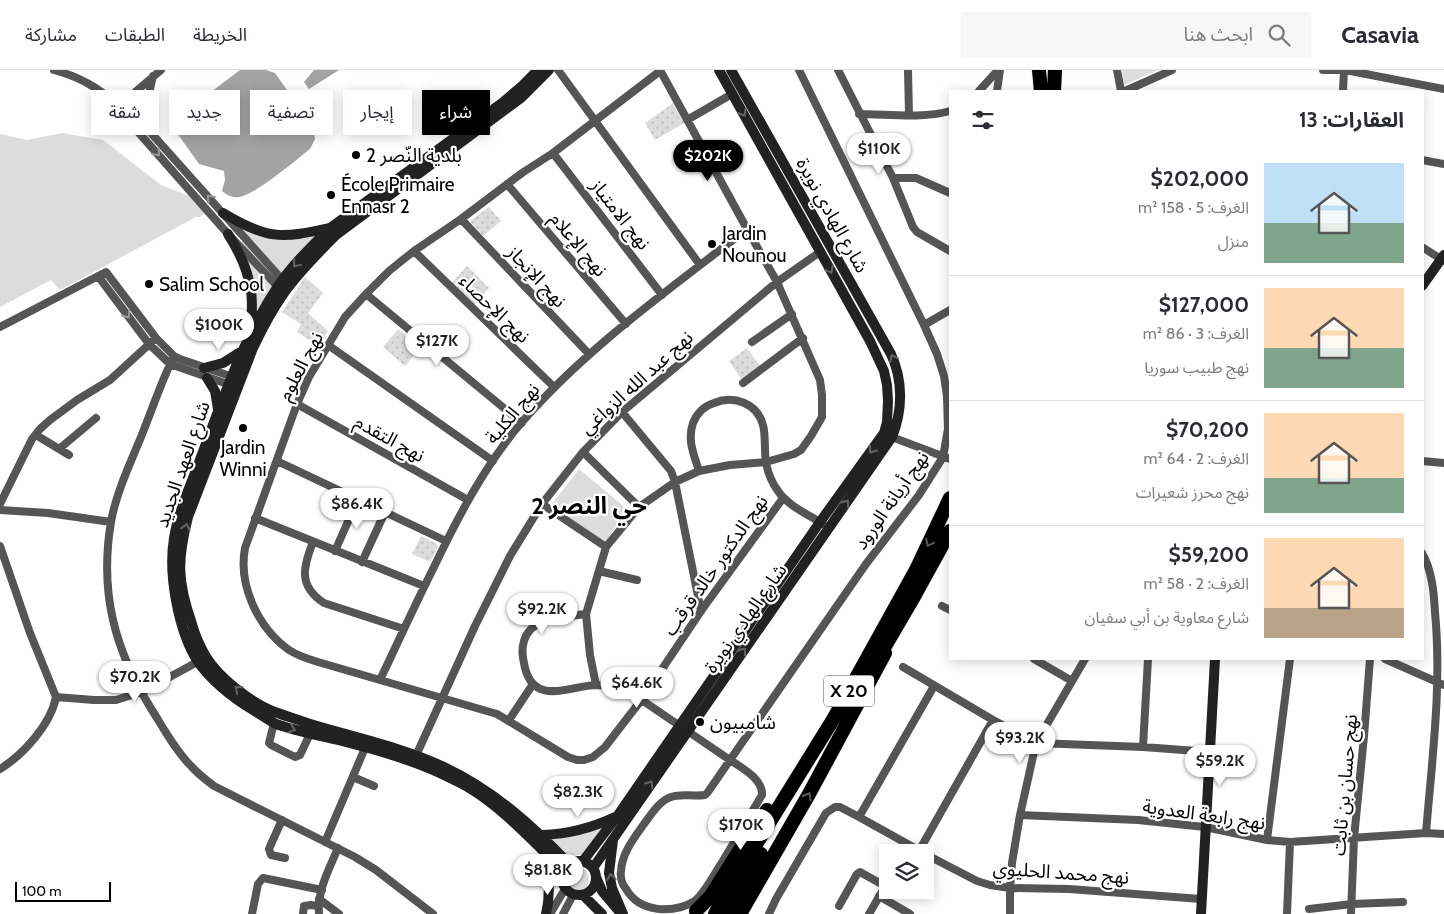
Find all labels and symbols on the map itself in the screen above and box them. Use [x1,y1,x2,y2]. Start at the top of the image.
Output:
one-way arrow [737,107,747,116]
pin: $110K [844,132,914,175]
pin: $202K [673,140,743,182]
place label: بلدية النّصر 2 [366,144,462,167]
one-way arrow [151,148,160,157]
marker: بلدية النّصر 2 [350,149,362,161]
street label: شارع الهادي نويرة [789,154,874,278]
place label: École Primaire Ennasr 2 [341,172,455,218]
street label: نهج الامتياز [583,174,655,256]
marker: École Primaire Ennasr 2 [325,189,337,201]
one-way arrow [206,195,215,204]
street label: نهج الإعلام [543,207,612,283]
place label: Jardin Nounou [721,222,787,267]
marker: Jardin Nounou [706,238,718,250]
street label: نهج الإنجاز [499,240,571,314]
one-way arrow [293,259,302,268]
one-way arrow [824,265,834,274]
street label: نهج الإحصاء [452,269,535,350]
place label: Salim School [159,273,265,296]
marker: Salim School [143,278,155,290]
pin: $100K [184,308,254,351]
one-way arrow [122,309,130,318]
pin: $127K [402,324,472,367]
street label: نهج عبد الله الزواغي [575,326,700,442]
street label: نهج العلوم [273,328,331,406]
one-way arrow [888,354,899,363]
street label: نهج الكلية [480,378,547,450]
street label: شارع العهد الجديد [150,398,217,531]
street label: نهج التقدم [349,410,429,470]
marker: Jardin Winni [237,422,249,434]
place label: Jardin Winni [219,436,267,481]
one-way arrow [869,444,879,453]
street label: نهج أريانة الورود [849,447,936,556]
pin: $86.4K [316,488,398,530]
street label: نهج الدكتور خالد قرقب [658,490,775,642]
district label: حي النصر 2 [531,491,647,526]
one-way arrow [840,500,849,509]
one-way arrow [180,523,191,531]
one-way arrow [926,537,936,546]
street label: شارع الهادي نويرة [699,559,794,679]
pin: $92.2K [501,592,583,635]
one-way arrow [737,647,746,657]
pin: $70.2K [94,660,176,703]
pin: $64.6K [596,666,678,709]
road number: X 20 [824,676,874,706]
one-way arrow [234,685,243,694]
place label: شامبيون [710,711,776,734]
street label: نهج حسان بن ثابت [1327,713,1365,857]
marker: شامبيون [694,716,706,728]
pin: $93.2K [979,722,1061,764]
one-way arrow [288,723,296,733]
pin: $59.2K [1179,744,1261,787]
pin: $82.3K [537,776,619,818]
one-way arrow [644,781,653,790]
one-way arrow [802,792,812,801]
street label: نهج رابعة العدوية [1141,794,1267,837]
pin: $170K [706,808,776,851]
pin: $81.8K [507,854,589,896]
street label: نهج محمد الحليوي [992,856,1130,892]
one-way arrow [606,873,617,881]
scale bar [15,879,111,902]

